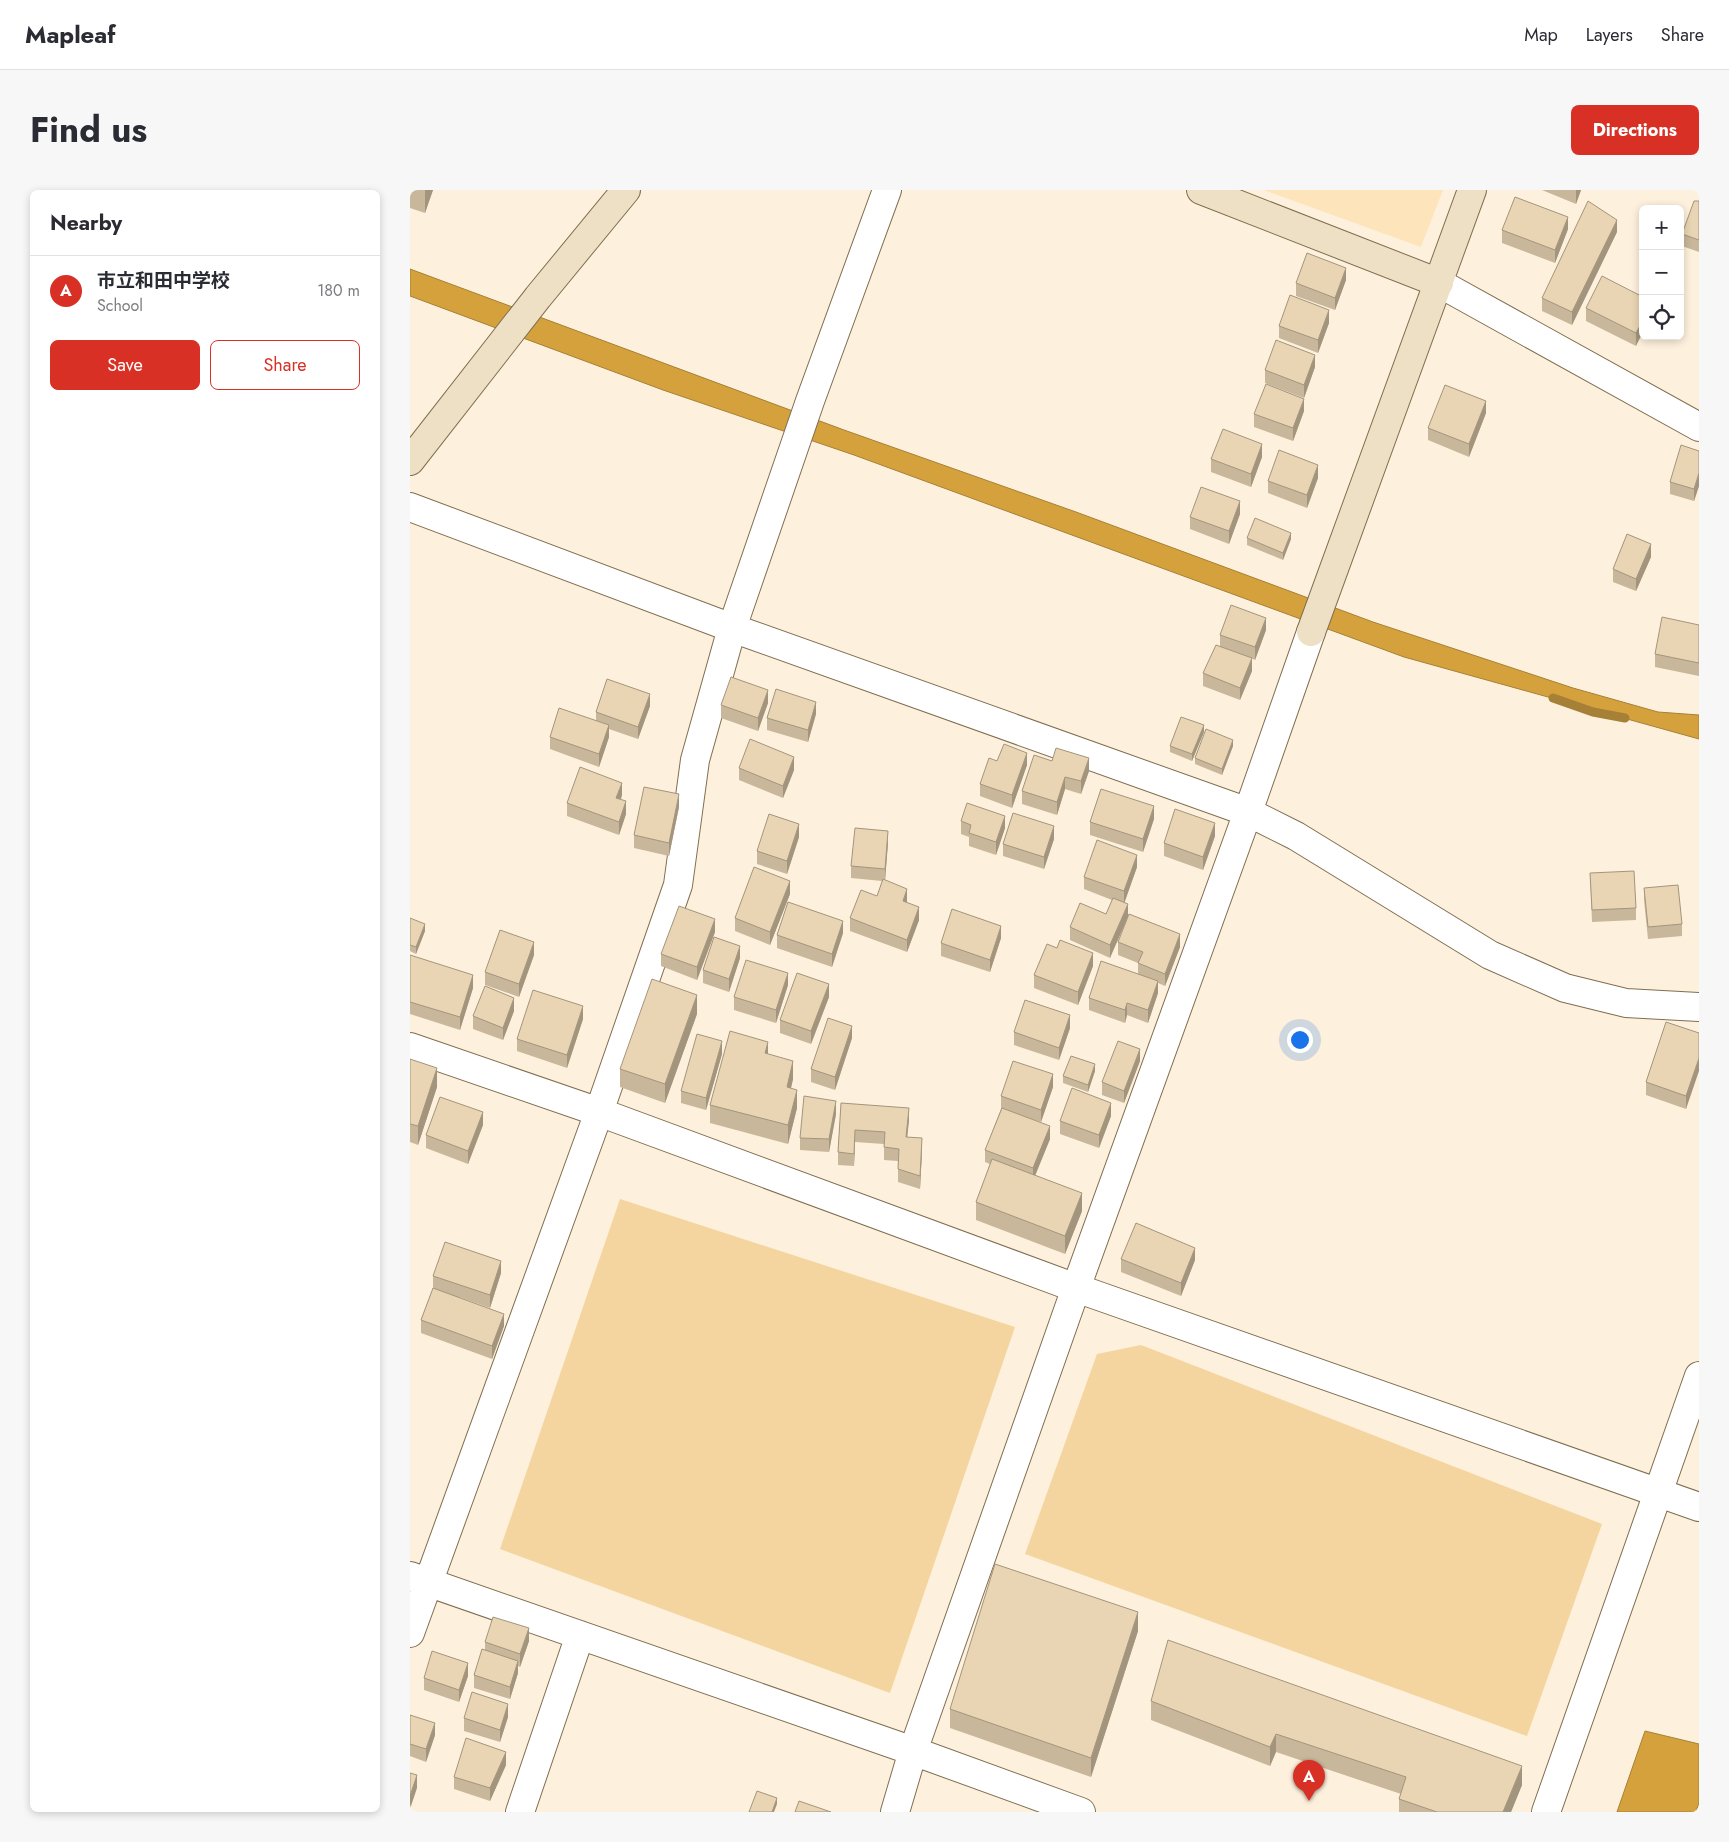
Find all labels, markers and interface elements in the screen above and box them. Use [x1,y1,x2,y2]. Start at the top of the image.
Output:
text: Mapleaf [25,17,116,52]
text: Map [1524,22,1558,48]
text: Layers [1586,22,1633,48]
text: Share [1661,22,1704,48]
text: Find us [30,105,147,155]
button: Directions [1571,105,1699,155]
map controls [1639,205,1684,340]
button: + [1639,205,1684,250]
text: Nearby [50,208,122,238]
button: − [1639,250,1684,295]
text: 市立和田中学校 [97,267,230,294]
text: A [60,279,72,302]
text: 180 m [317,279,360,302]
text: School [97,294,143,317]
button: locate [1639,295,1684,340]
button: Save [50,340,200,390]
button: Share [210,340,360,390]
your location [1287,1027,1313,1053]
pin: A [1293,1760,1325,1801]

